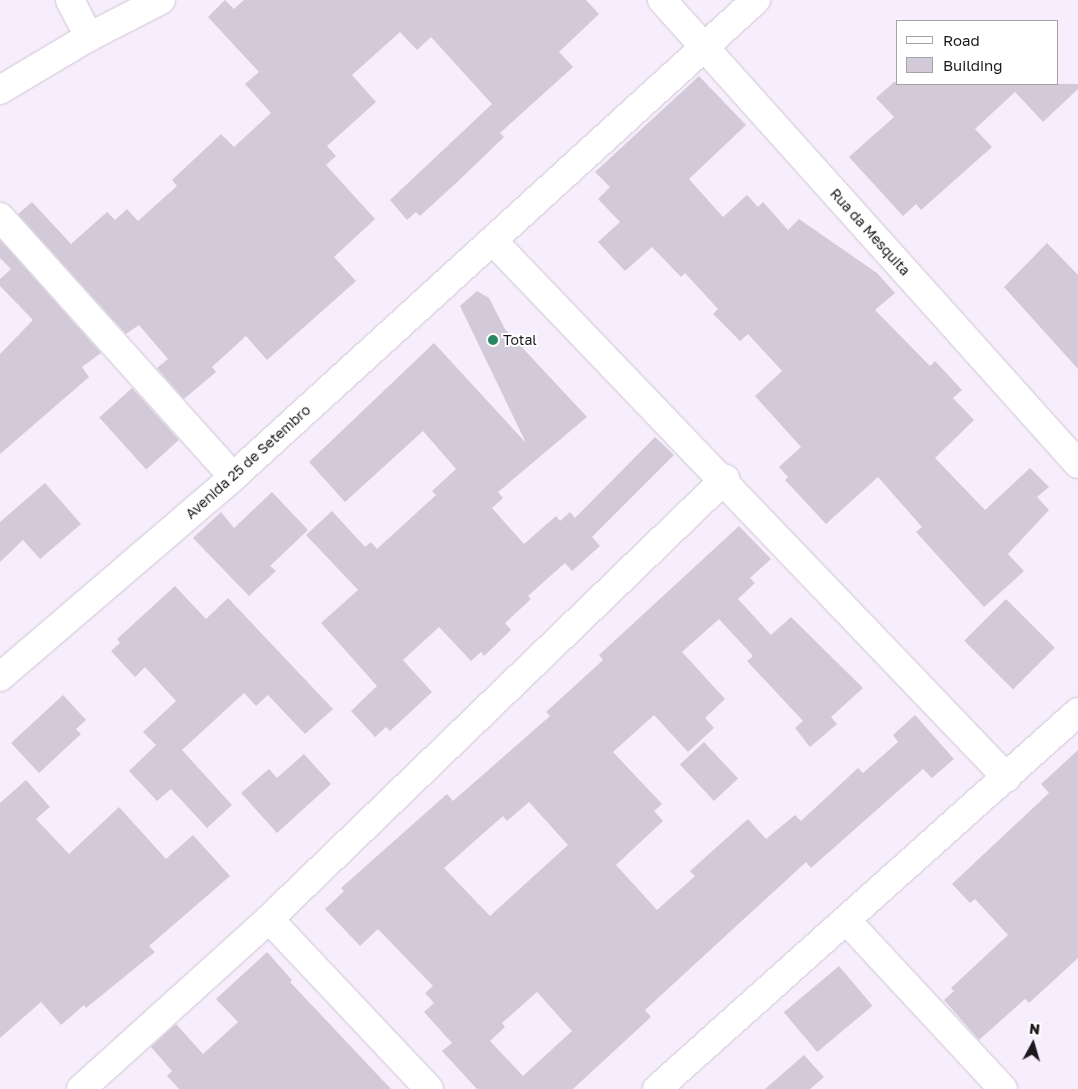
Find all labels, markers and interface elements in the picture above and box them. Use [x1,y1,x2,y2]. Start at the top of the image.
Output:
legend [896,20,1058,85]
text: Road [943,31,980,49]
text: Building [943,56,1003,74]
street label: Rua da Mesquita [827,185,913,279]
place label: Total [503,332,537,348]
marker: Total [487,334,499,346]
street label: Avenida 25 de Setembro [182,402,314,522]
north arrow [1008,1019,1058,1069]
text: N [1028,1020,1041,1038]

